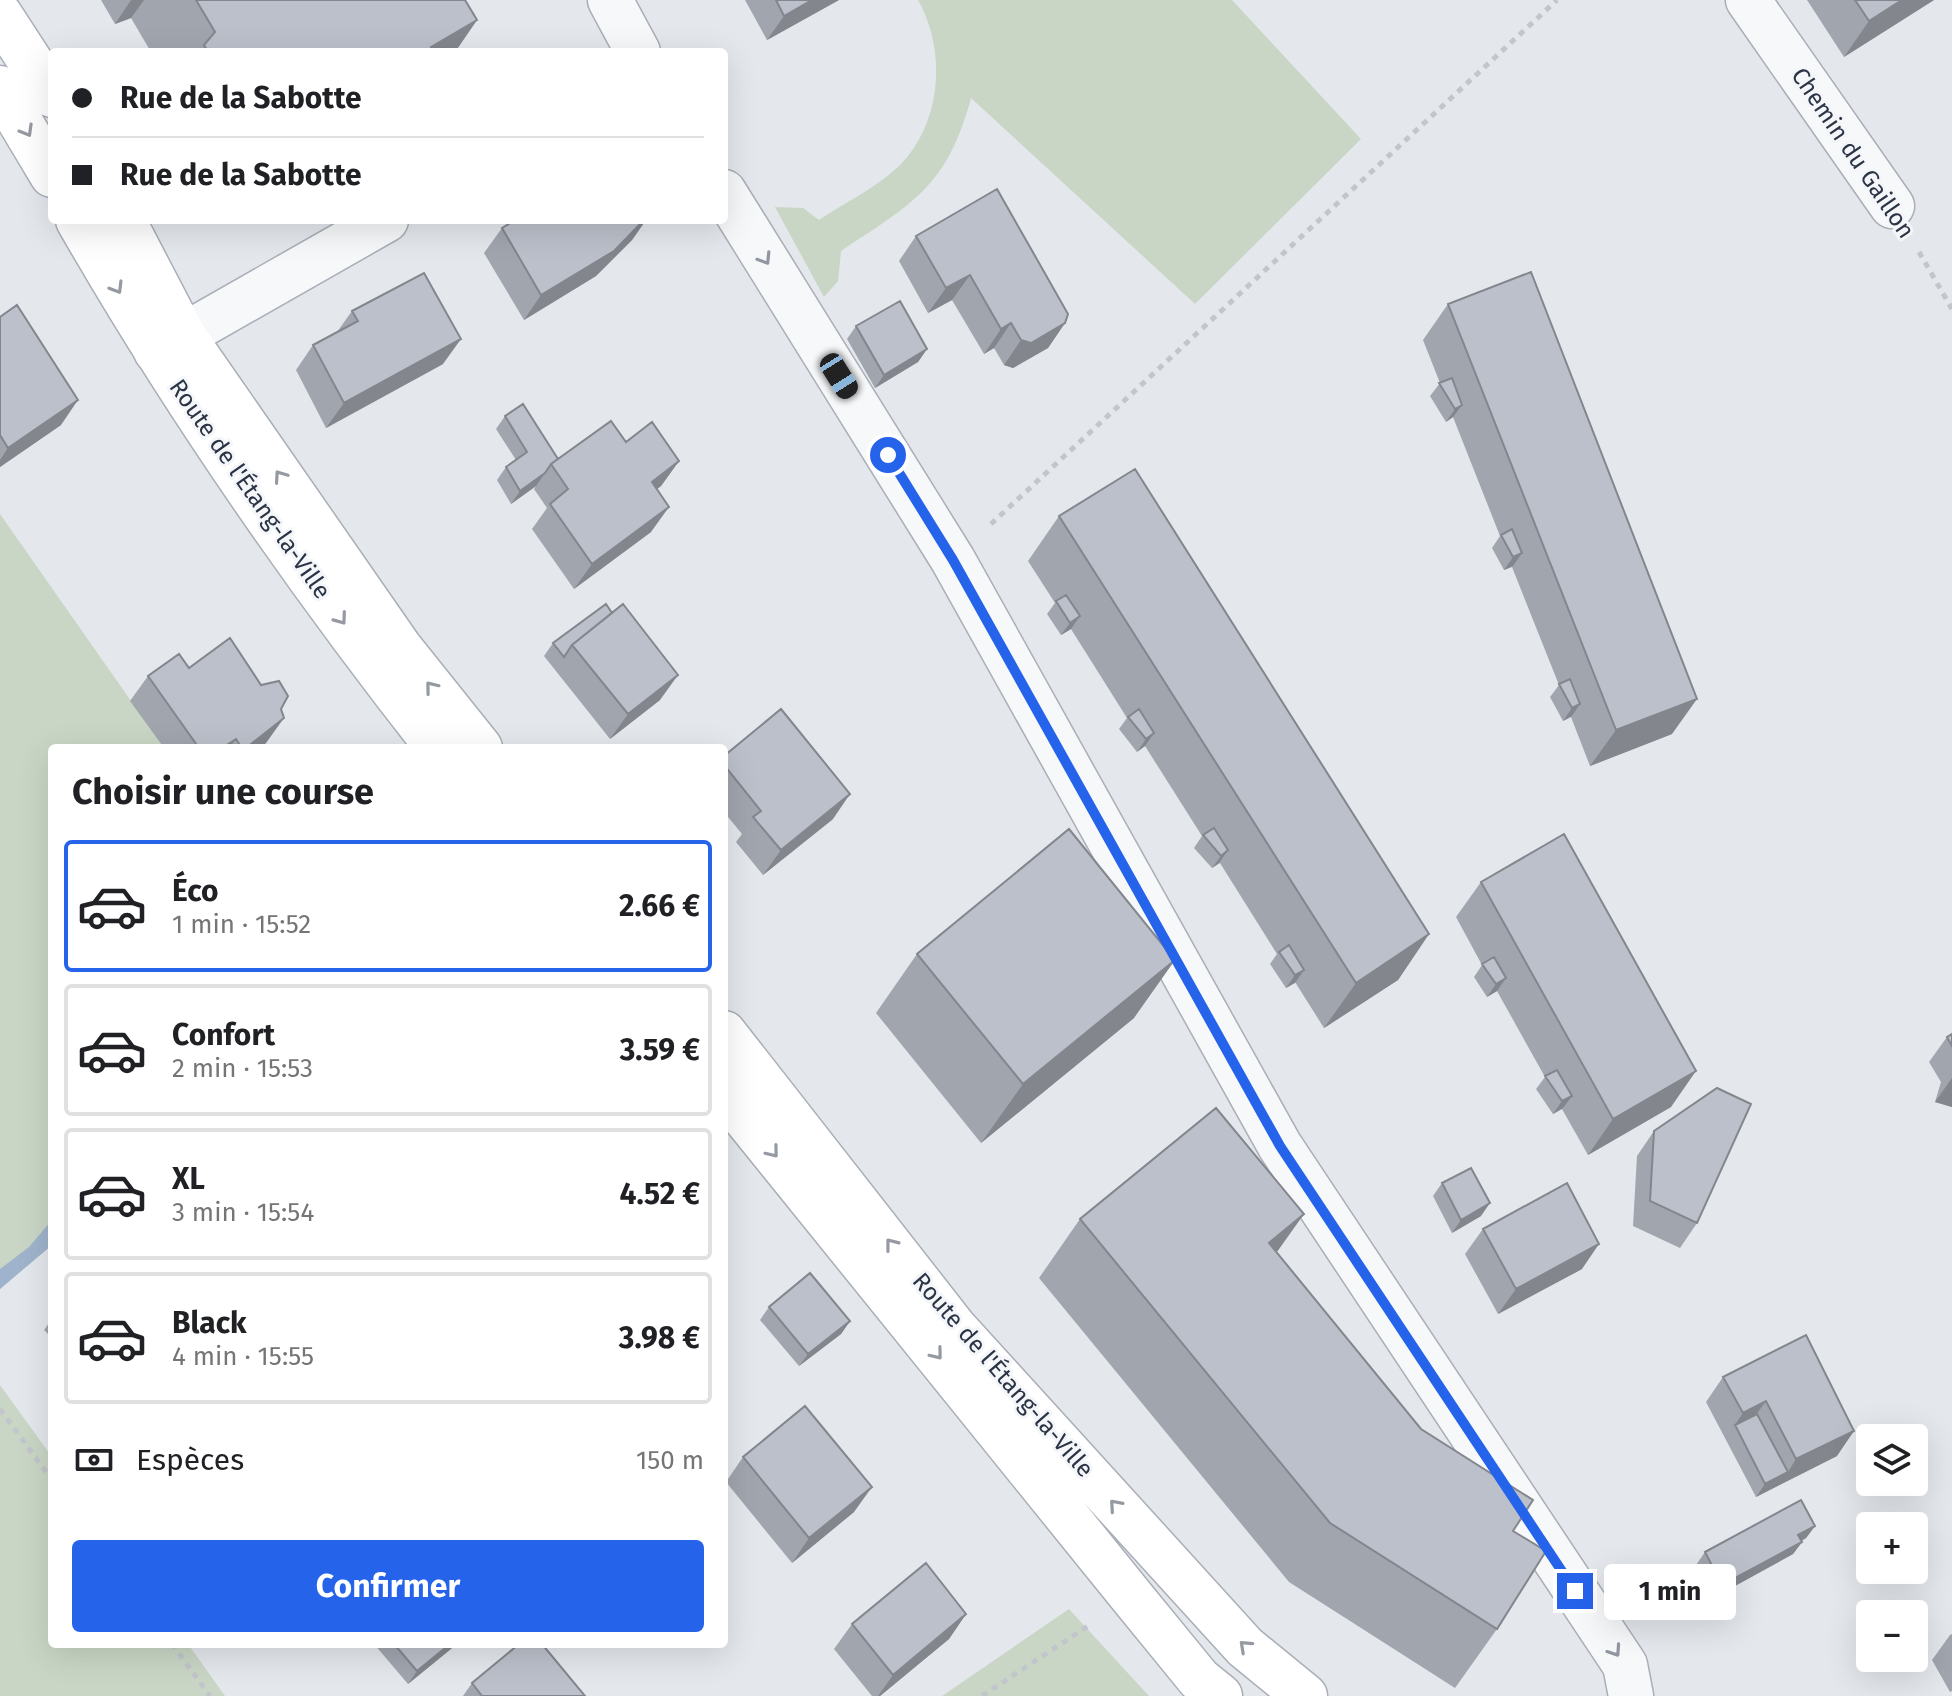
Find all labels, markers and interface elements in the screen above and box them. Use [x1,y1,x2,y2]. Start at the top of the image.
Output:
street label: Chemin du Gaillon [1786,62,1920,244]
text: Rue de la Sabotte [120,80,362,116]
one-way arrow [17,122,33,137]
text: Rue de la Sabotte [120,157,362,193]
one-way arrow [756,250,771,264]
one-way arrow [107,279,123,294]
car [816,349,862,403]
street label: Route de l'Étang-la-Ville [164,373,337,604]
route start [870,437,906,473]
one-way arrow [275,470,290,484]
one-way arrow [331,610,345,624]
one-way arrow [426,682,441,696]
text: Choisir une course [72,770,374,814]
icon: car [76,870,148,942]
text: Éco [172,873,218,909]
text: 2.66 € [619,888,700,924]
text: 1 min · 15:52 [172,909,311,940]
icon: car [76,1014,148,1086]
text: Confort [172,1017,275,1053]
text: 3.59 € [620,1032,700,1068]
text: 2 min · 15:53 [172,1053,313,1084]
one-way arrow [763,1143,778,1157]
icon: car [76,1158,148,1230]
text: XL [172,1161,205,1197]
text: 4.52 € [620,1176,700,1212]
text: 3 min · 15:54 [172,1197,314,1228]
one-way arrow [887,1238,901,1253]
street label: Route de l'Étang-la-Ville [907,1266,1100,1483]
icon: car [76,1302,148,1374]
text: Black [172,1305,247,1341]
text: 3.98 € [619,1320,700,1356]
text: 4 min · 15:55 [172,1341,314,1372]
one-way arrow [927,1345,942,1359]
map controls [1856,1424,1928,1672]
button: layers [1856,1424,1928,1496]
icon: cash [72,1438,116,1482]
text: Espèces [136,1442,244,1478]
text: 150 m [636,1445,704,1476]
one-way arrow [1111,1499,1125,1514]
button: + [1856,1512,1928,1584]
button: Confirmer [72,1540,704,1632]
callout: 1 min [1603,1563,1735,1619]
route end [1557,1573,1593,1609]
text: 1 min [1639,1576,1701,1607]
button: − [1856,1600,1928,1672]
one-way arrow [1240,1640,1254,1655]
one-way arrow [1605,1642,1620,1656]

